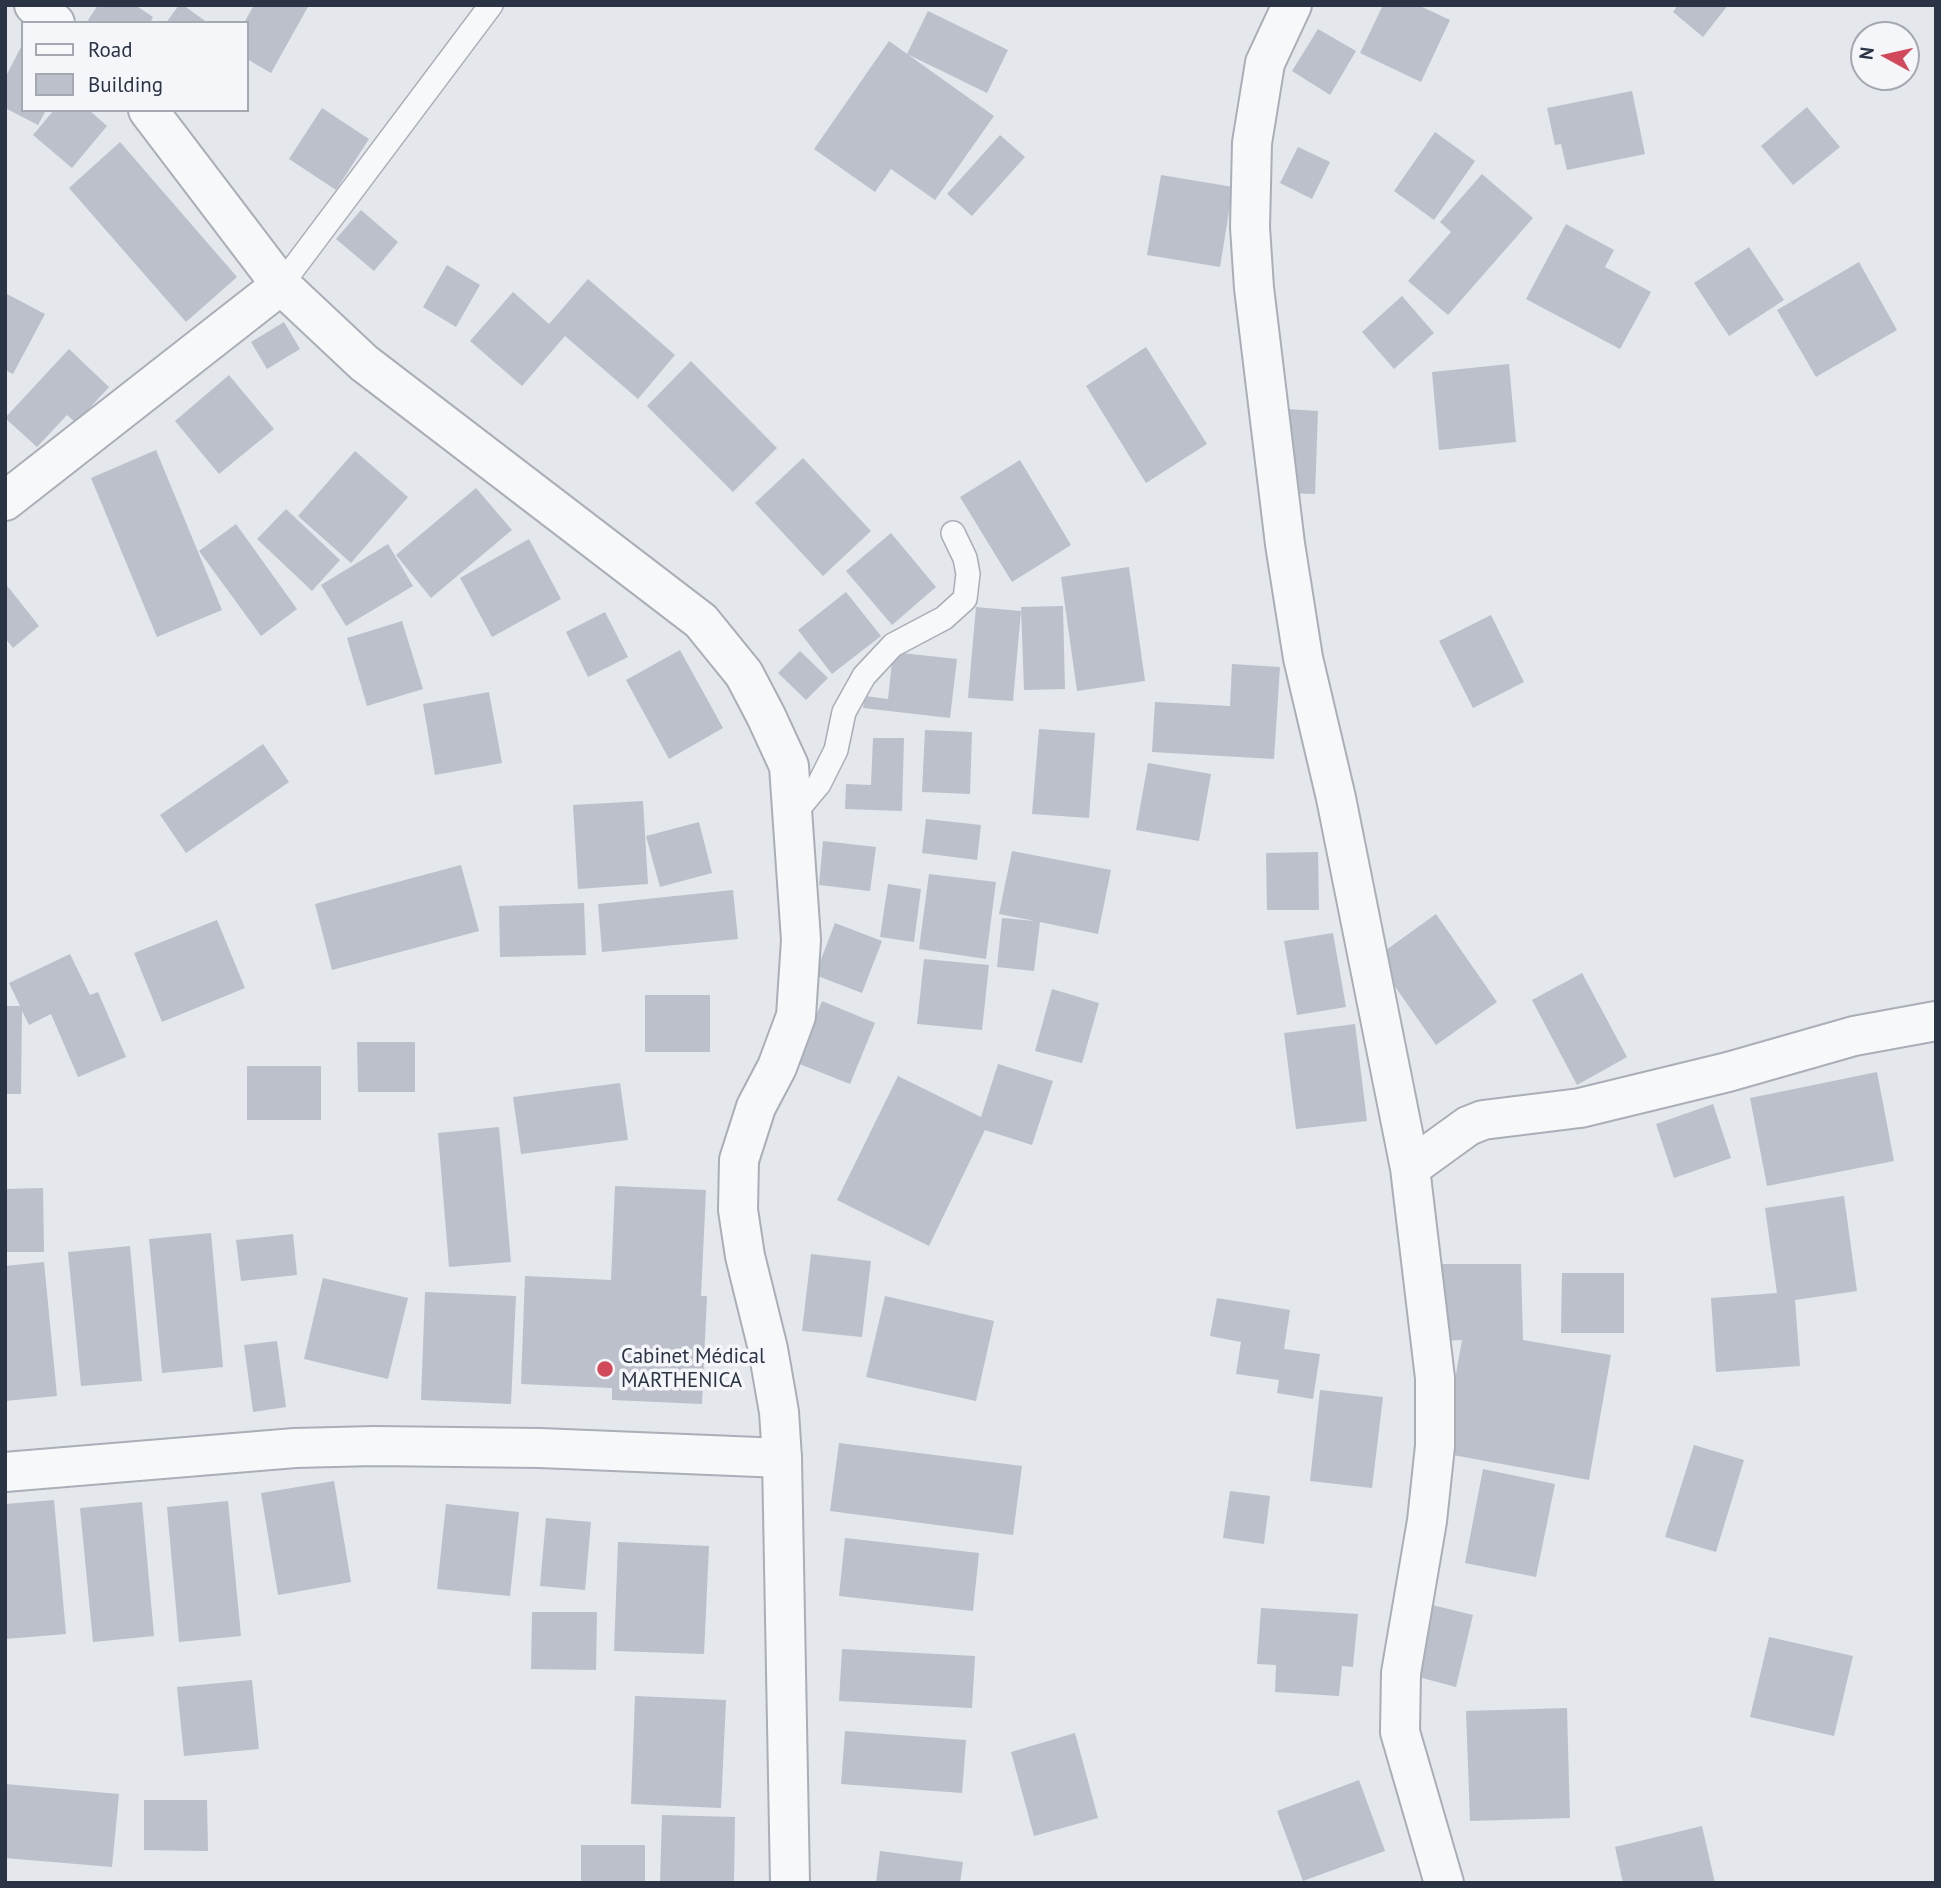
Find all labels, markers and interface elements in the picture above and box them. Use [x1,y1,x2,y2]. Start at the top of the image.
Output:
legend [21,21,248,112]
north arrow [1850,21,1920,91]
text: Road [88,36,132,63]
text: N [1853,46,1879,61]
text: Building [88,71,163,98]
place label: Cabinet Médical MARTHENICA [621,1344,765,1394]
marker: Cabinet Médical MARTHENICA [595,1359,615,1379]

